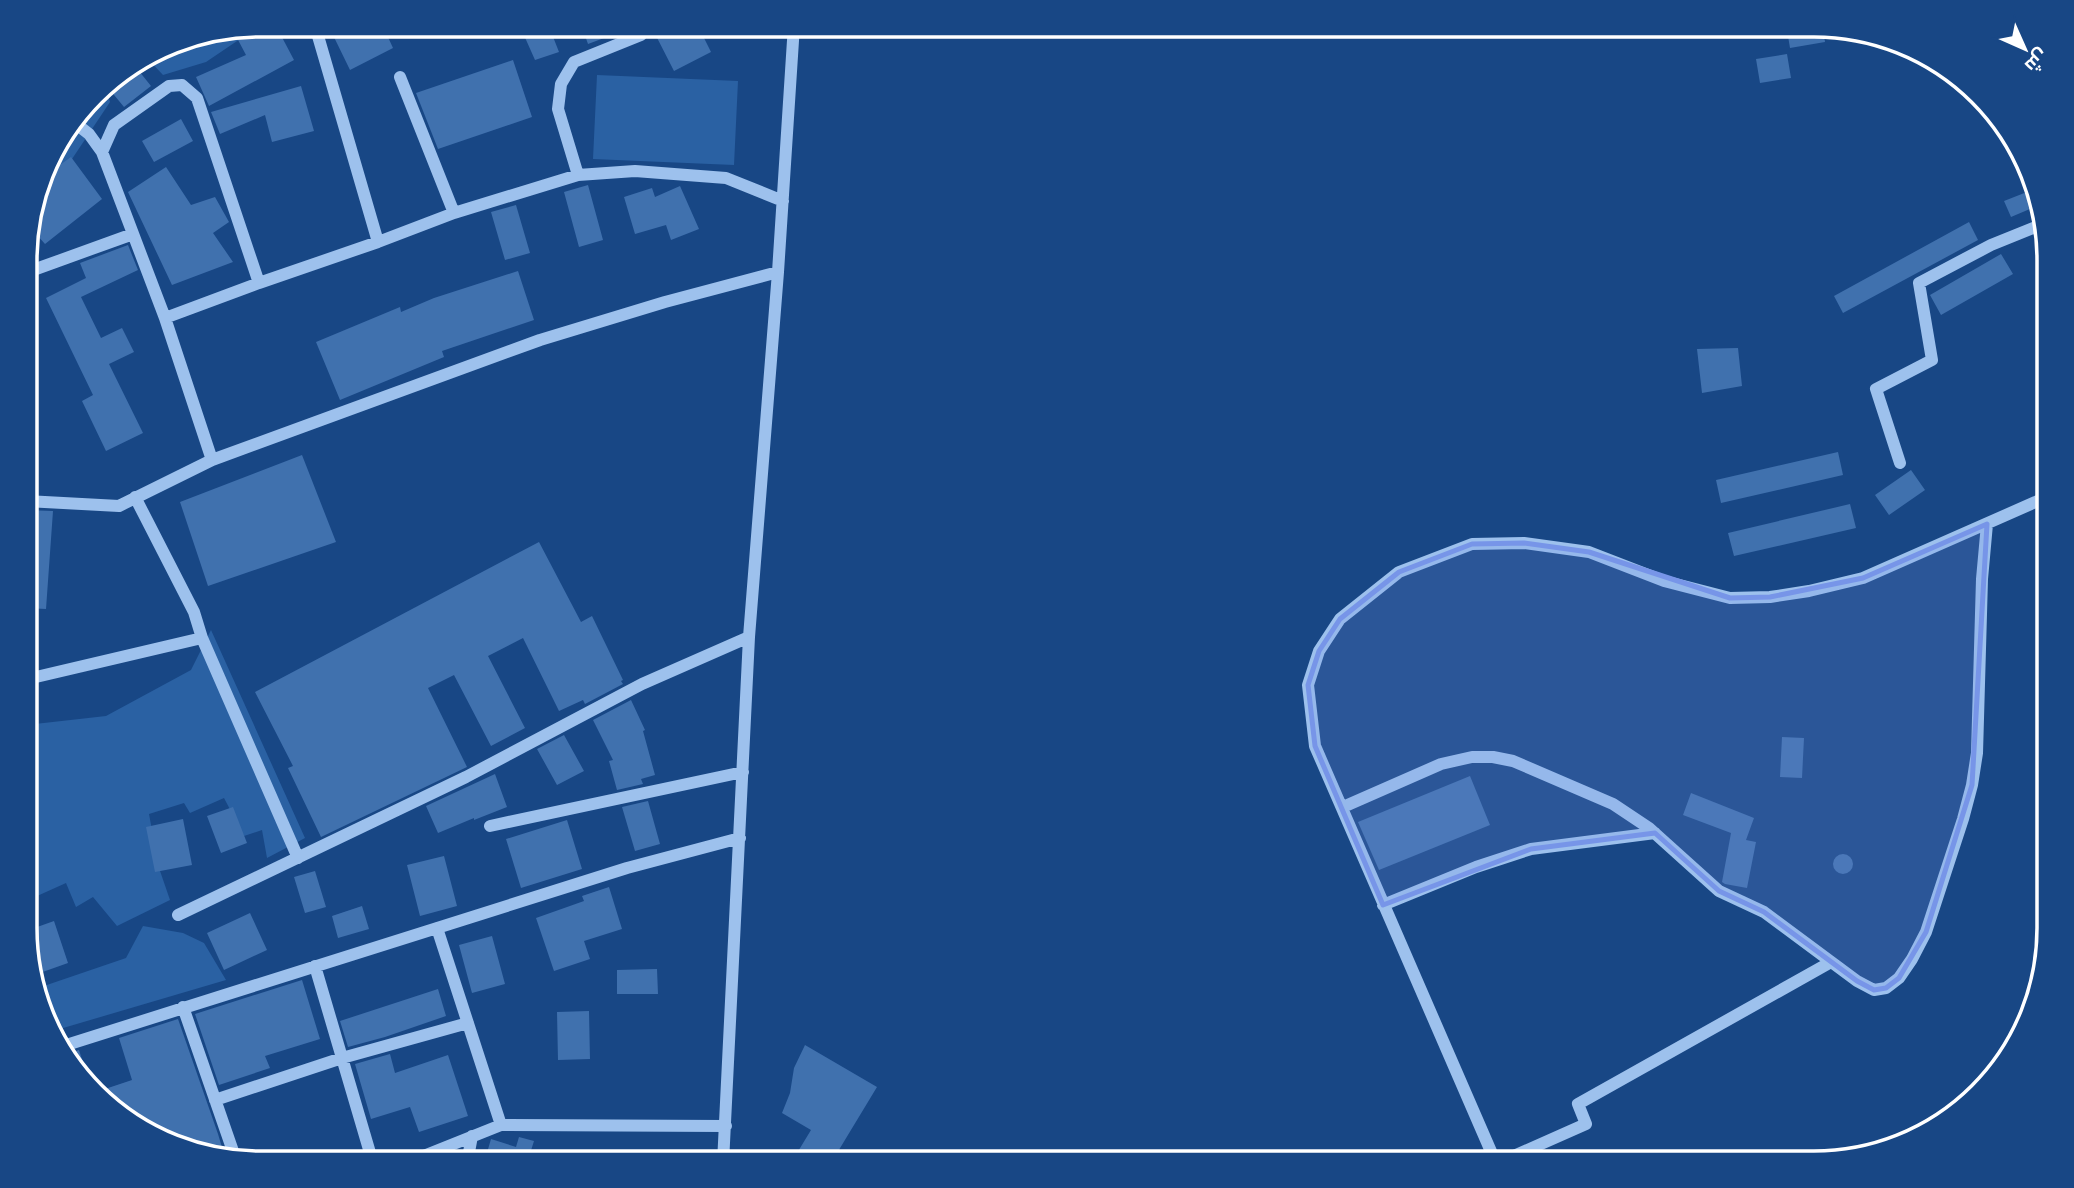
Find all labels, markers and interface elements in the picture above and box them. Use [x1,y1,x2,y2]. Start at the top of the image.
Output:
north arrow [1990,14,2060,84]
text: ش [2018,42,2055,79]

